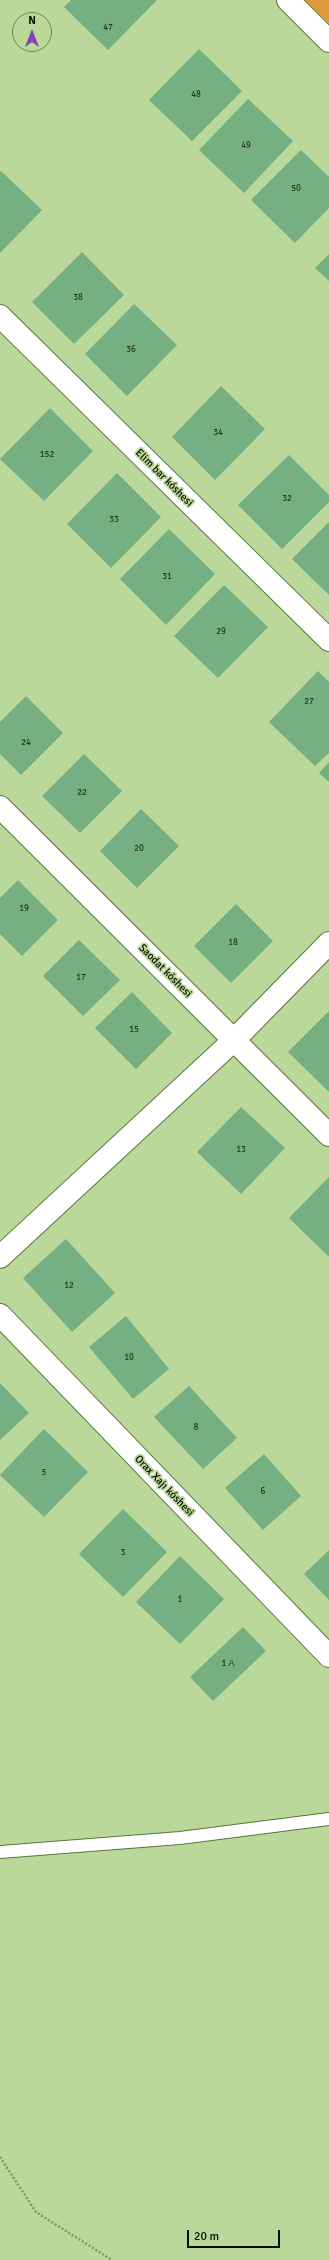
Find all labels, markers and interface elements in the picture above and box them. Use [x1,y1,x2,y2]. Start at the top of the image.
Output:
north arrow [12,12,52,52]
text: N [28,14,36,27]
house number: 47 [103,23,113,33]
house number: 48 [191,90,201,100]
house number: 49 [241,141,251,151]
house number: 50 [291,184,301,194]
house number: 38 [73,293,83,303]
house number: 36 [126,345,136,355]
house number: 34 [213,428,223,438]
street label: Elim bar kóshesi [132,446,196,510]
house number: 152 [40,450,54,460]
house number: 32 [282,494,292,504]
house number: 33 [109,515,119,525]
house number: 31 [162,572,172,582]
house number: 29 [216,627,226,637]
house number: 27 [304,697,314,707]
house number: 24 [21,738,31,748]
house number: 22 [77,788,87,798]
house number: 20 [134,844,144,854]
house number: 19 [19,904,29,914]
house number: 18 [228,938,238,948]
street label: Saodat kóshesi [136,942,194,1000]
house number: 17 [76,973,86,983]
house number: 15 [129,1025,139,1035]
house number: 13 [236,1145,246,1155]
house number: 12 [64,1281,74,1291]
house number: 10 [124,1353,134,1363]
house number: 8 [194,1423,198,1433]
street label: Orax Xajı kóshesi [132,1453,196,1519]
house number: 5 [42,1468,46,1478]
house number: 6 [261,1487,265,1497]
house number: 3 [121,1548,125,1558]
house number: 1 [178,1595,182,1605]
house number: 1 А [222,1659,234,1669]
scale bar [189,2222,282,2248]
text: 20 m [194,2229,219,2244]

